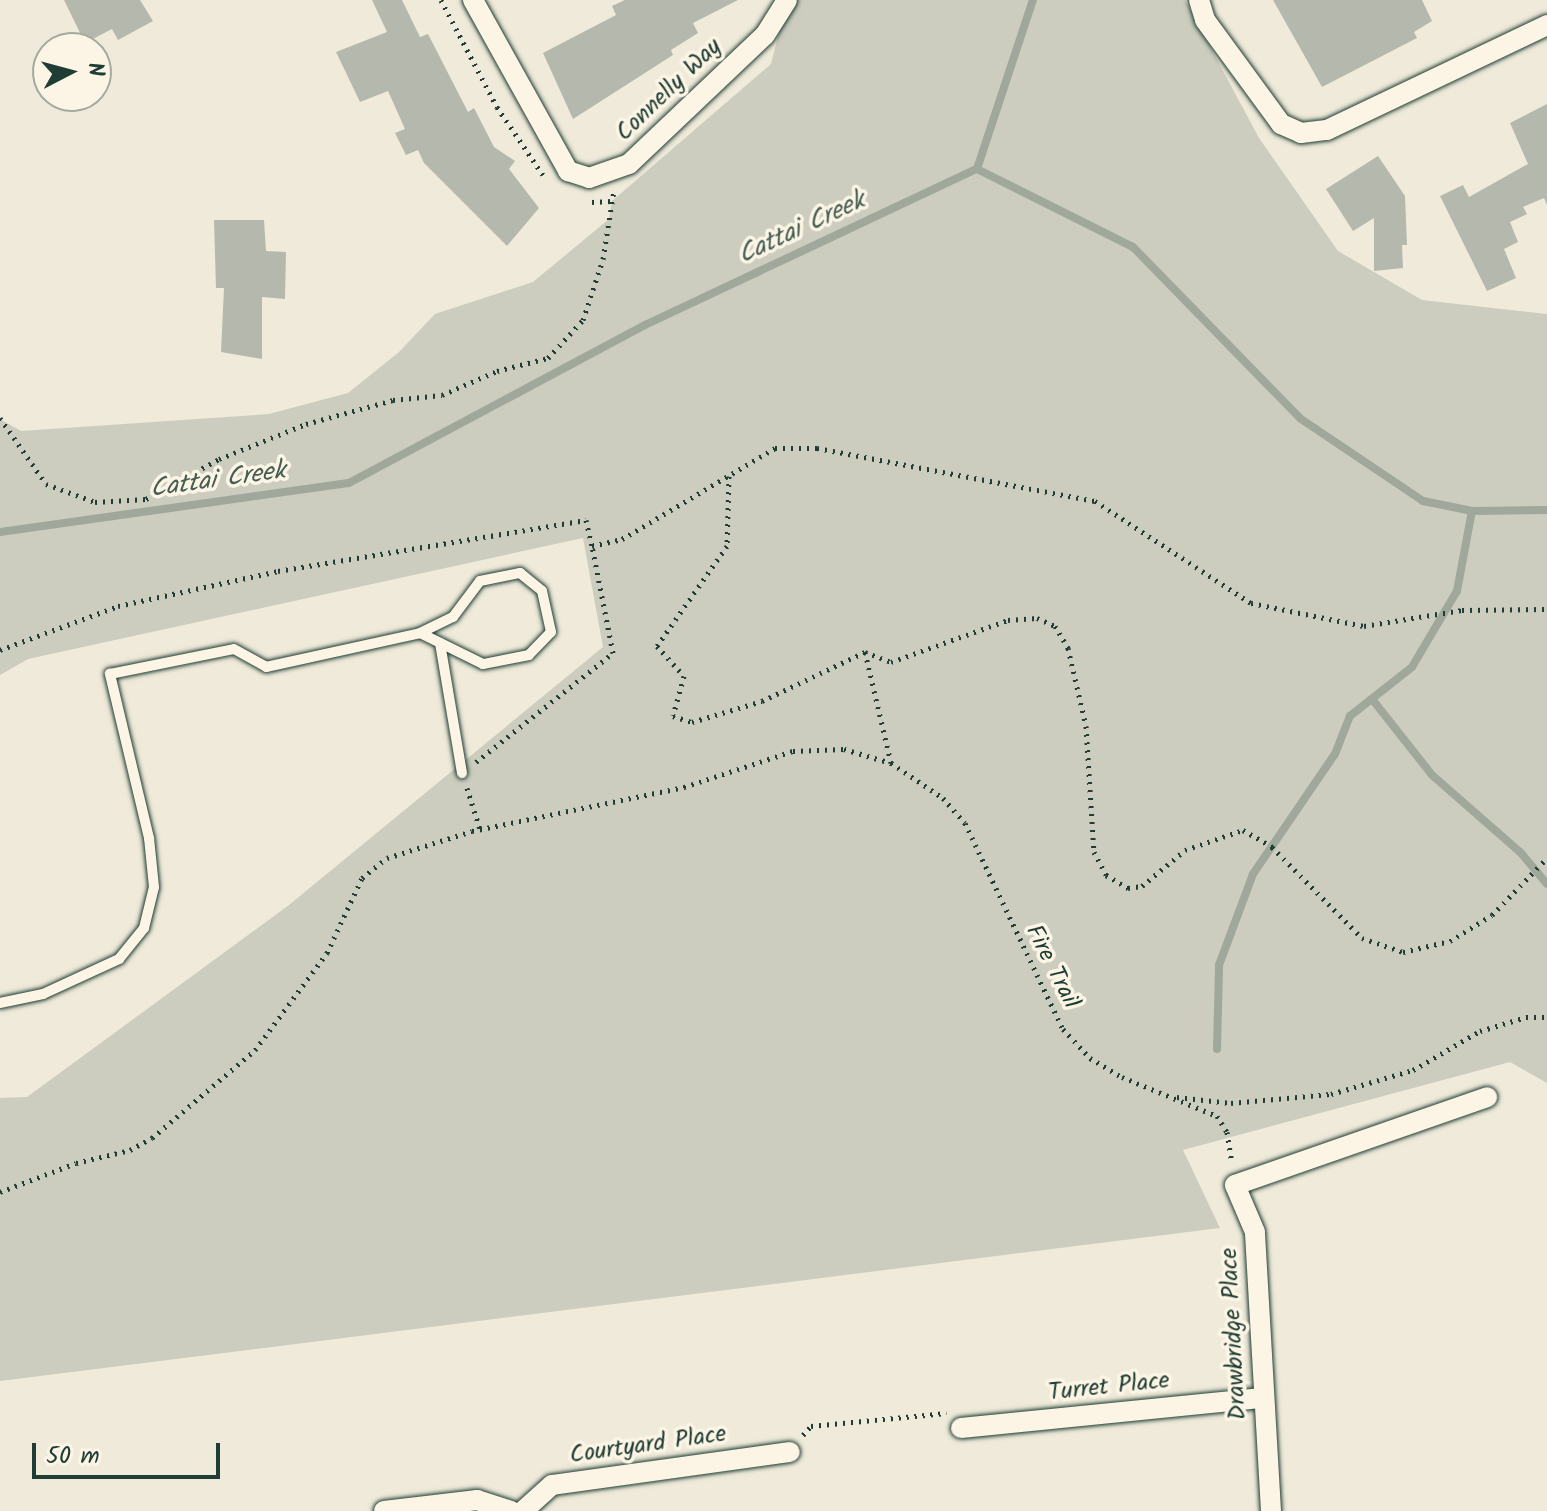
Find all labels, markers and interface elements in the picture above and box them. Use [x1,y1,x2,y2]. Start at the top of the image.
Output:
north arrow [32,32,112,112]
street label: Connelly Way [610,33,728,147]
text: N [76,61,113,78]
water label: Cattai Creek [734,186,870,272]
water label: Cattai Creek [148,456,288,506]
street label: Fire Trail [1019,920,1085,1014]
street label: Drawbridge Place [1215,1247,1253,1421]
street label: Turret Place [1047,1366,1171,1408]
street label: Courtyard Place [568,1420,728,1470]
scale bar [36,1427,224,1477]
text: 50 m [46,1437,100,1476]

